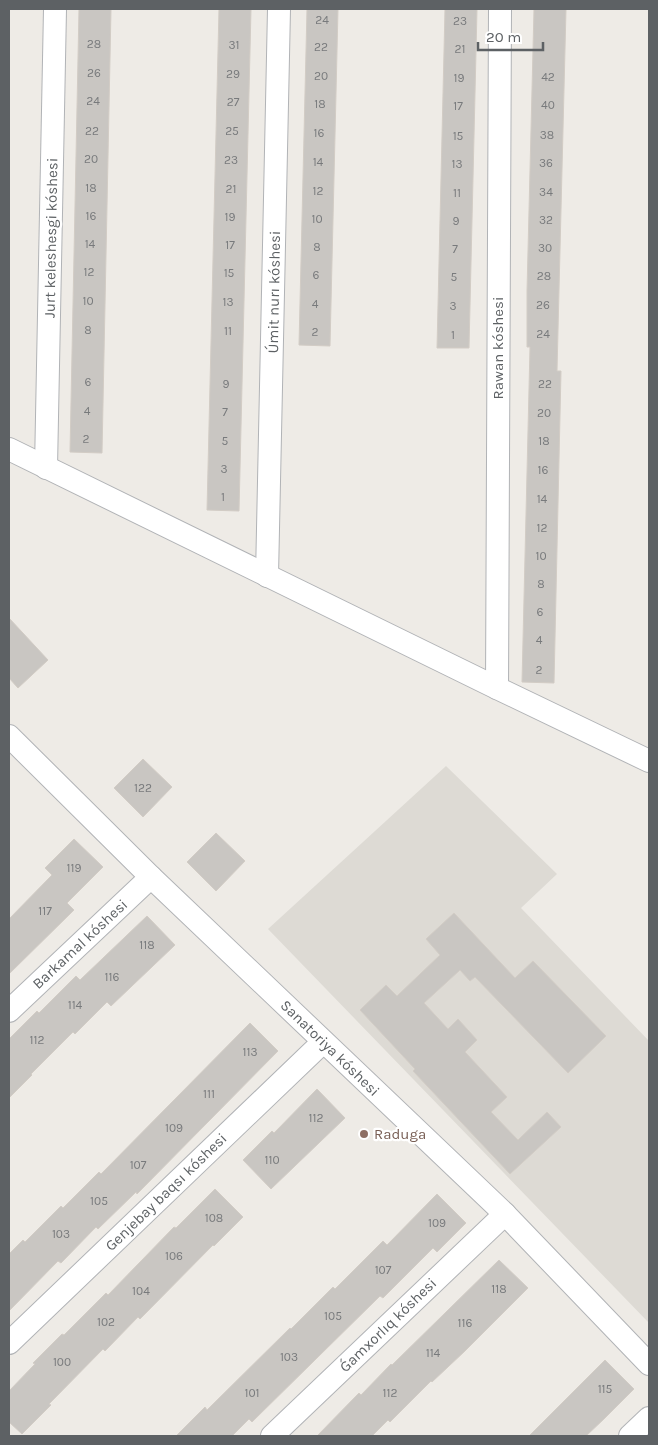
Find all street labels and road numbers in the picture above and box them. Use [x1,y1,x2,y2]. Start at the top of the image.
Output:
street label: Jurt keleshesgi kóshesi [41,158,61,318]
street label: Úmit nurı kóshesi [264,230,284,354]
street label: Rawan kóshesi [489,297,507,399]
street label: Barkamal kóshesi [29,895,131,993]
street label: Sanatoriya kóshesi [277,996,383,1100]
street label: Genjebay baqsı kóshesi [101,1129,231,1255]
street label: Ǵamxorlıq kóshesi [336,1274,440,1376]

